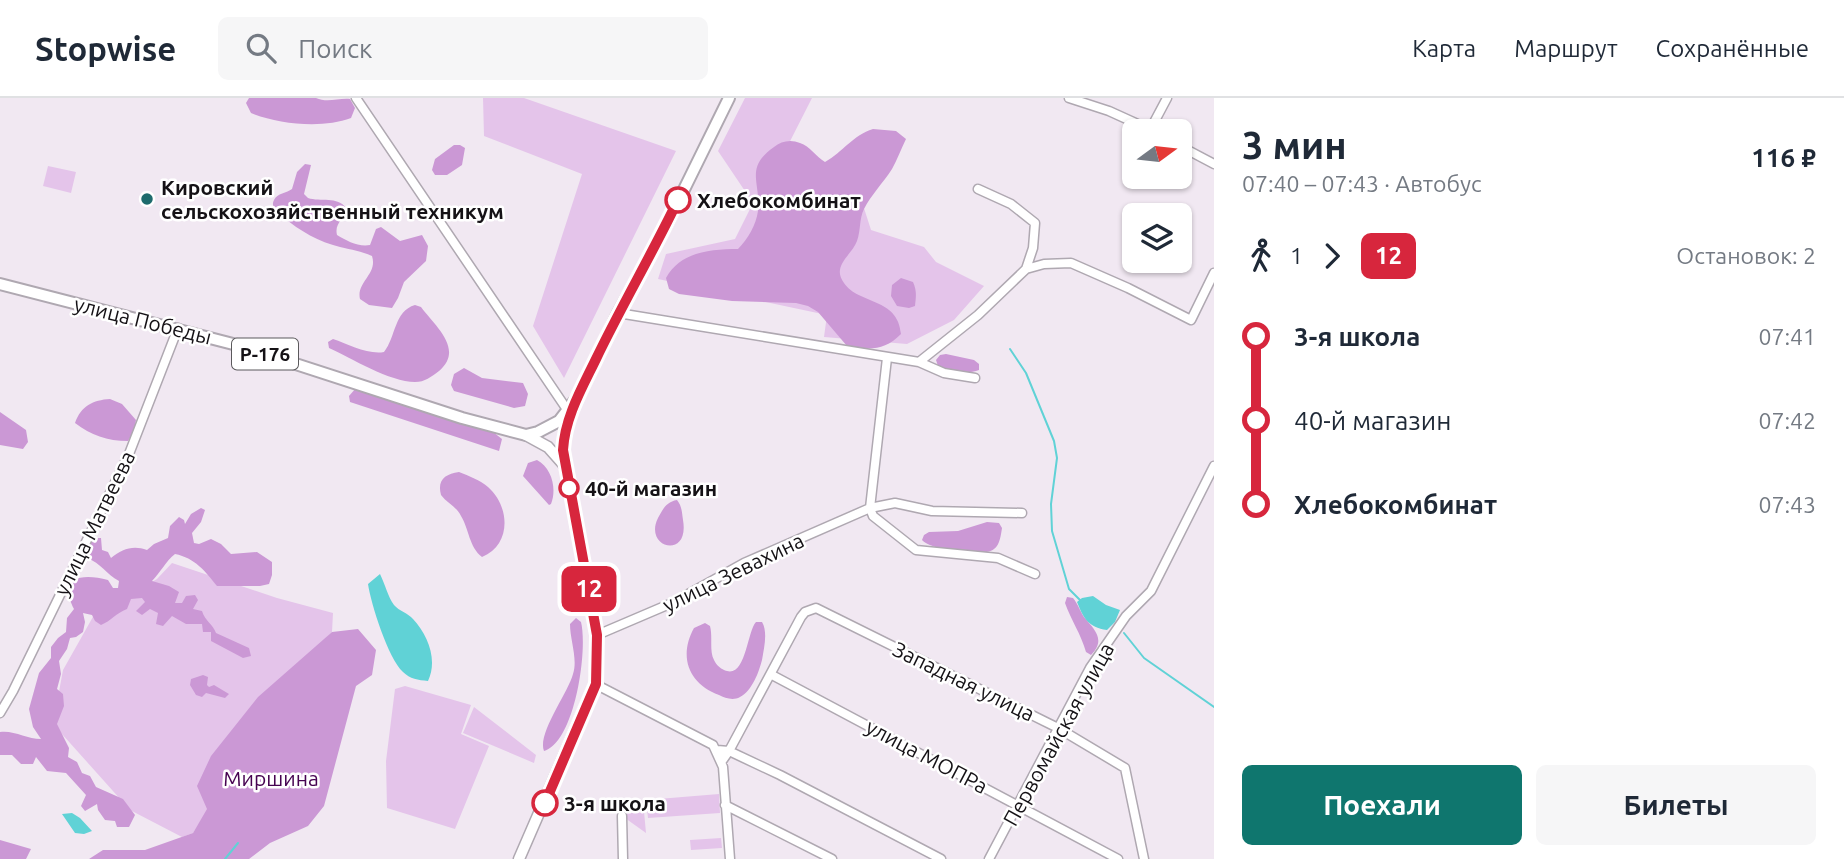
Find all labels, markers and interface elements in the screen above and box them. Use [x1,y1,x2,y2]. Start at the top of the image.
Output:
search box [218,17,708,80]
icon: search [242,29,280,67]
text: Stopwise [35,30,176,67]
text: Поиск [298,34,372,63]
text: Карта [1412,35,1476,62]
text: Маршрут [1514,35,1618,62]
text: Сохранённые [1656,35,1809,62]
north arrow [1122,119,1192,189]
map controls [1122,119,1192,273]
text: 3 мин [1242,124,1347,166]
text: 116 ₽ [1751,143,1816,172]
text: 07:40 – 07:43 · Автобус [1242,171,1482,196]
place label: Кировский сельскохозяйственный техникум [161,175,504,223]
marker: Хлебокомбинат [665,187,691,213]
place label: Хлебокомбинат [697,188,861,212]
marker: Кировский сельскохозяйственный техникум [139,191,155,207]
button: layers [1122,203,1192,273]
icon: walk [1242,237,1280,275]
icon: forward [1313,237,1351,275]
text: 12 [1375,242,1402,269]
text: 1 [1290,243,1303,268]
text: Остановок: 2 [1676,243,1816,268]
street label: улица Победы [72,291,214,349]
text: 3-я школа [1294,322,1420,351]
text: 07:41 [1758,324,1816,349]
road number: Р-176 [232,338,298,370]
text: 40-й магазин [1294,406,1451,435]
text: 07:42 [1758,408,1816,433]
street label: улица Матвеева [49,447,139,599]
place label: 40-й магазин [585,476,717,500]
marker: 40-й магазин [559,478,579,498]
text: Хлебокомбинат [1294,490,1497,519]
text: 07:43 [1758,492,1816,517]
street label: улица Зевахина [658,527,808,617]
line badge: 12 [558,566,620,612]
text: 12 [575,575,603,602]
street label: Западная улица [889,636,1039,726]
street label: Первомайская улица [998,638,1118,830]
street label: улица МОПРа [862,714,992,798]
button: Поехали [1242,765,1522,845]
button: Билеты [1536,765,1816,845]
park label: Миршина [223,766,319,790]
marker: 3-я школа [532,790,558,816]
place label: 3-я школа [564,791,666,815]

